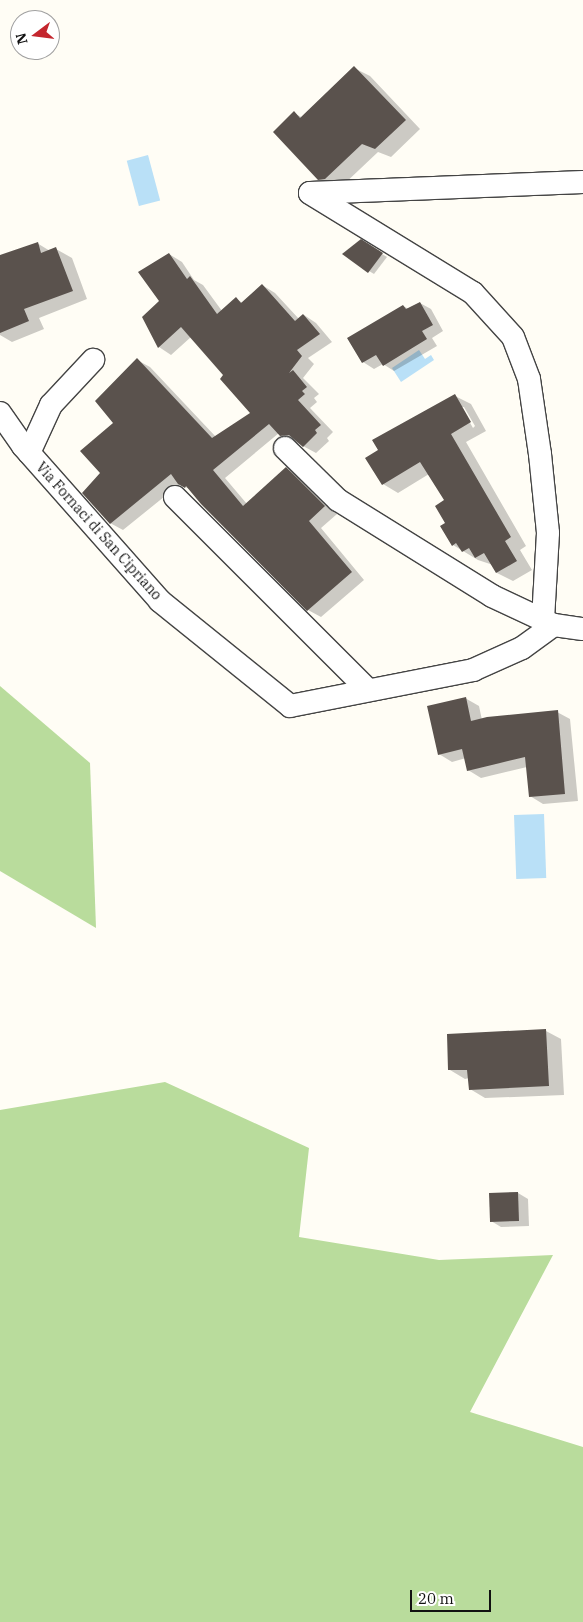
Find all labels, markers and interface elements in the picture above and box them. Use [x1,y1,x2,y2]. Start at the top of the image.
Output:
north arrow [10,10,60,60]
text: N [11,31,32,46]
street label: Via Fornaci di San Cipriano [33,459,165,603]
scale bar [413,1580,494,1612]
text: 20 m [418,1589,454,1608]

